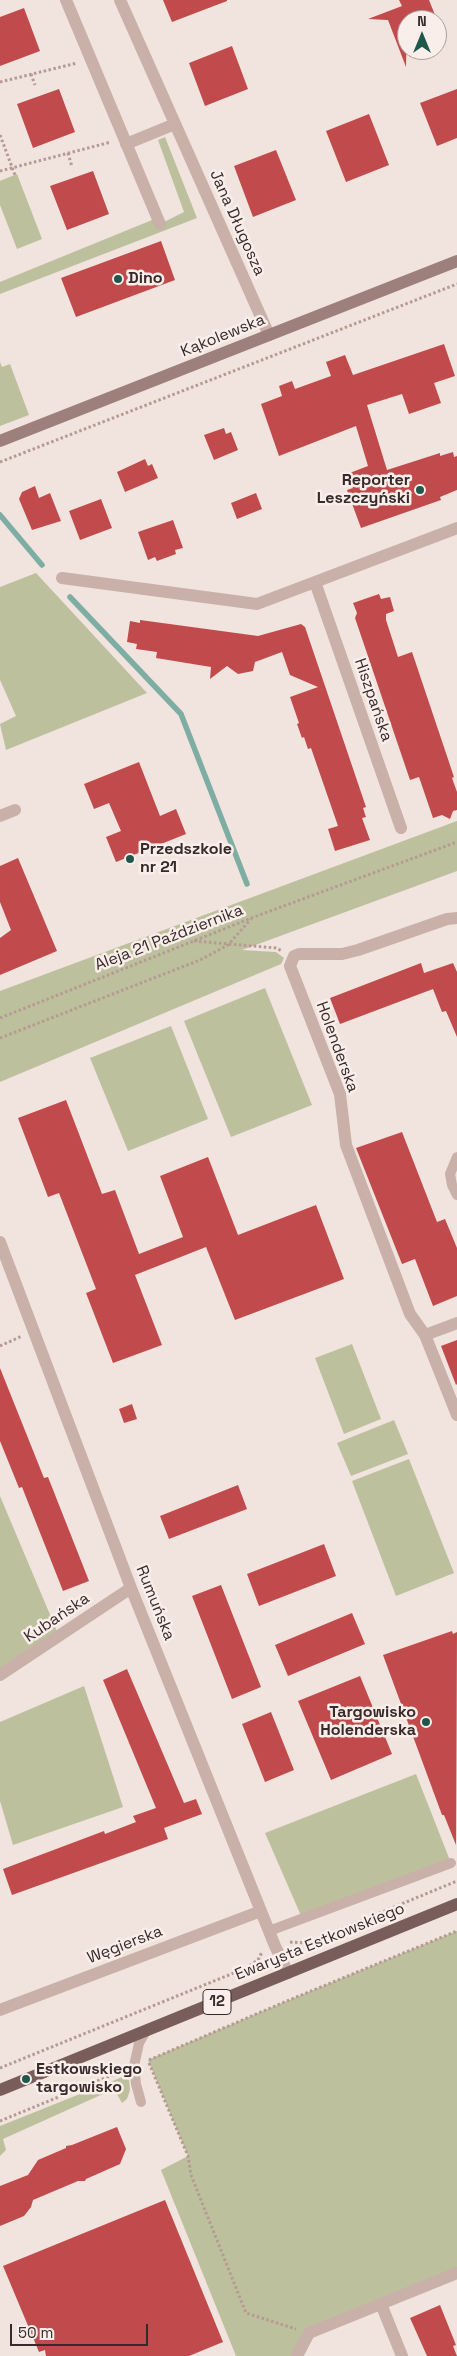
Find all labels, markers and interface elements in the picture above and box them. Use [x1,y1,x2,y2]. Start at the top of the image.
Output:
north arrow [397,10,447,60]
text: N [417,12,427,30]
street label: Jana Długosza [205,167,269,279]
place label: Dino [128,269,163,289]
marker: Dino [112,273,124,285]
street label: Kąkolewska [178,310,268,362]
place label: Reporter Leszczyński [317,471,410,509]
marker: Reporter Leszczyński [414,484,426,496]
street label: Hiszpańska [350,656,396,744]
place label: Przedszkole nr 21 [140,840,232,878]
marker: Przedszkole nr 21 [124,853,136,865]
street label: Aleja 21 Października [92,901,246,975]
street label: Holenderska [312,999,362,1095]
street label: Rumuńska [131,1563,179,1643]
street label: Kubańska [21,1589,93,1647]
place label: Targowisko Holenderska [320,1703,416,1741]
marker: Targowisko Holenderska [420,1716,432,1728]
street label: Ewarysta Estkowskiego [232,1899,408,1985]
street label: Węgierska [85,1922,165,1968]
road number: 12 [203,1990,231,2014]
place label: Estkowskiego targowisko [36,2060,142,2098]
marker: Estkowskiego targowisko [20,2073,32,2085]
scale bar [12,2314,150,2346]
text: 50 m [18,2323,53,2342]

